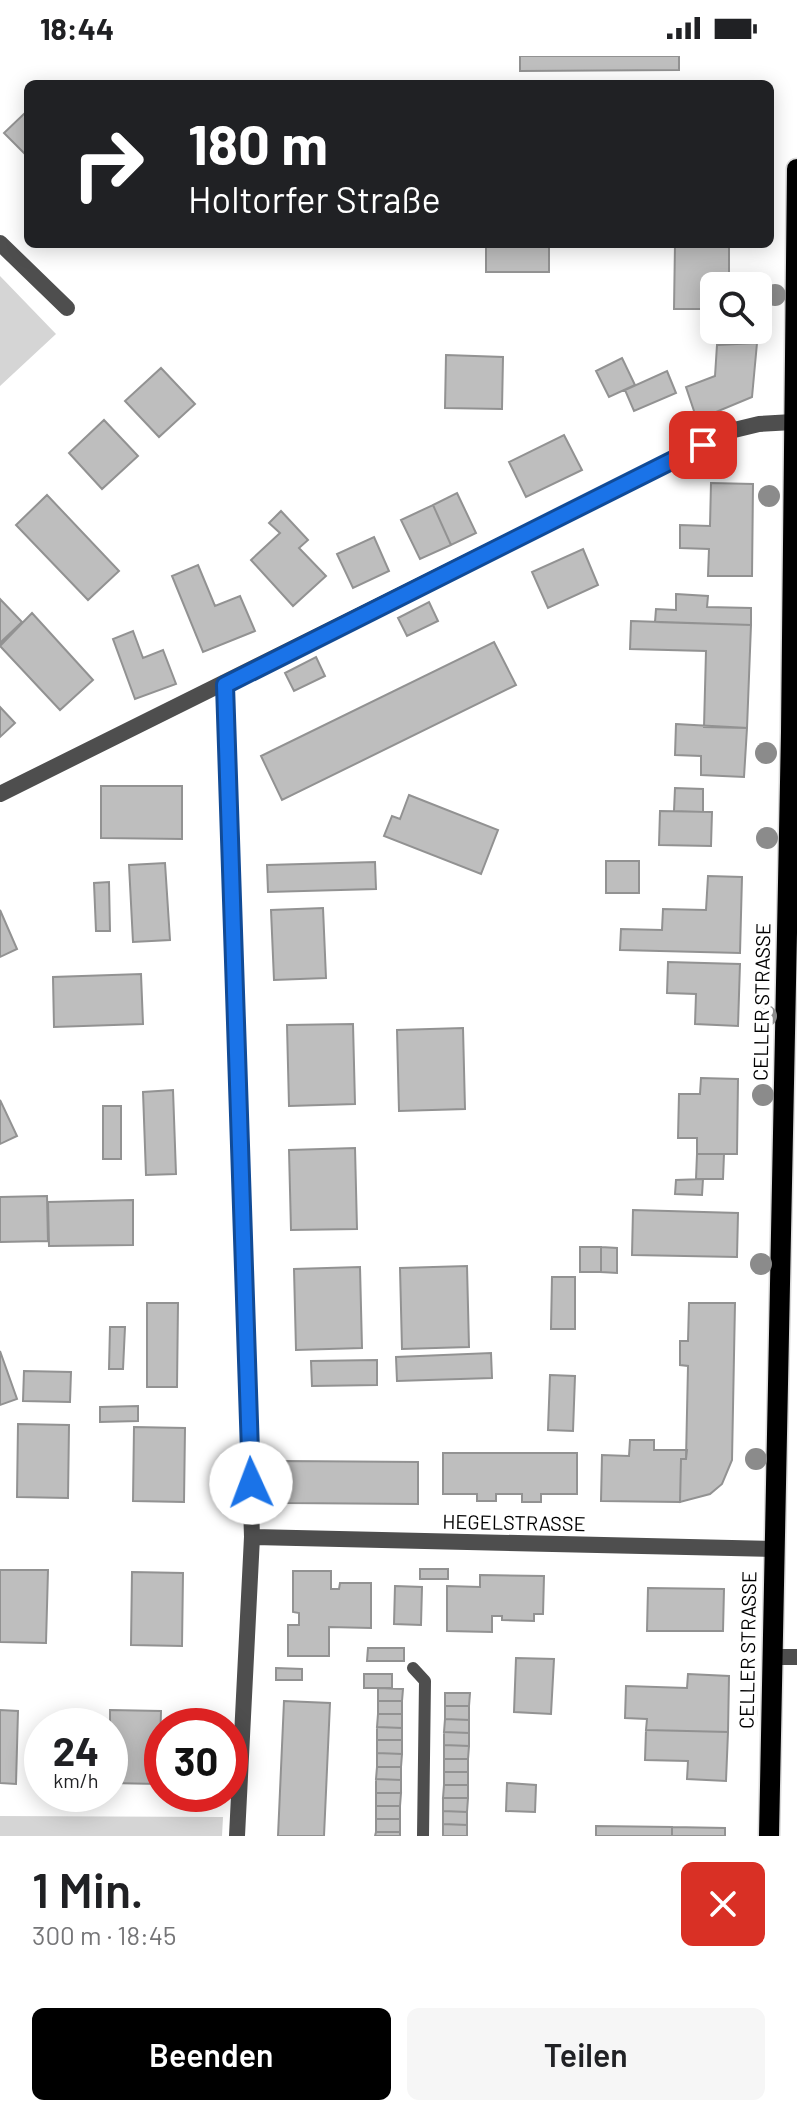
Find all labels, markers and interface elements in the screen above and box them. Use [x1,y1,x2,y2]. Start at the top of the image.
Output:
text: 18:44 [40,10,114,46]
text: 180 m [188,109,328,176]
icon: right [56,112,160,216]
text: Holtorfer Straße [188,177,441,220]
map controls [700,272,772,344]
button: search [700,272,772,344]
pin [669,411,737,479]
icon: arrive [681,423,725,467]
street label: CELLER STRASSE [748,923,774,1081]
position arrow [209,1441,293,1525]
street label: HEGELSTRASSE [442,1509,586,1535]
street label: CELLER STRASSE [734,1571,760,1729]
speed limit sign: 30 [144,1708,248,1812]
text: 24 [53,1726,99,1774]
text: km/h [53,1768,99,1792]
text: 1 Min. [32,1860,144,1918]
button: close [681,1862,765,1946]
text: 300 m · 18:45 [32,1919,176,1950]
button: Beenden [32,2008,391,2100]
button: Teilen [407,2008,765,2100]

